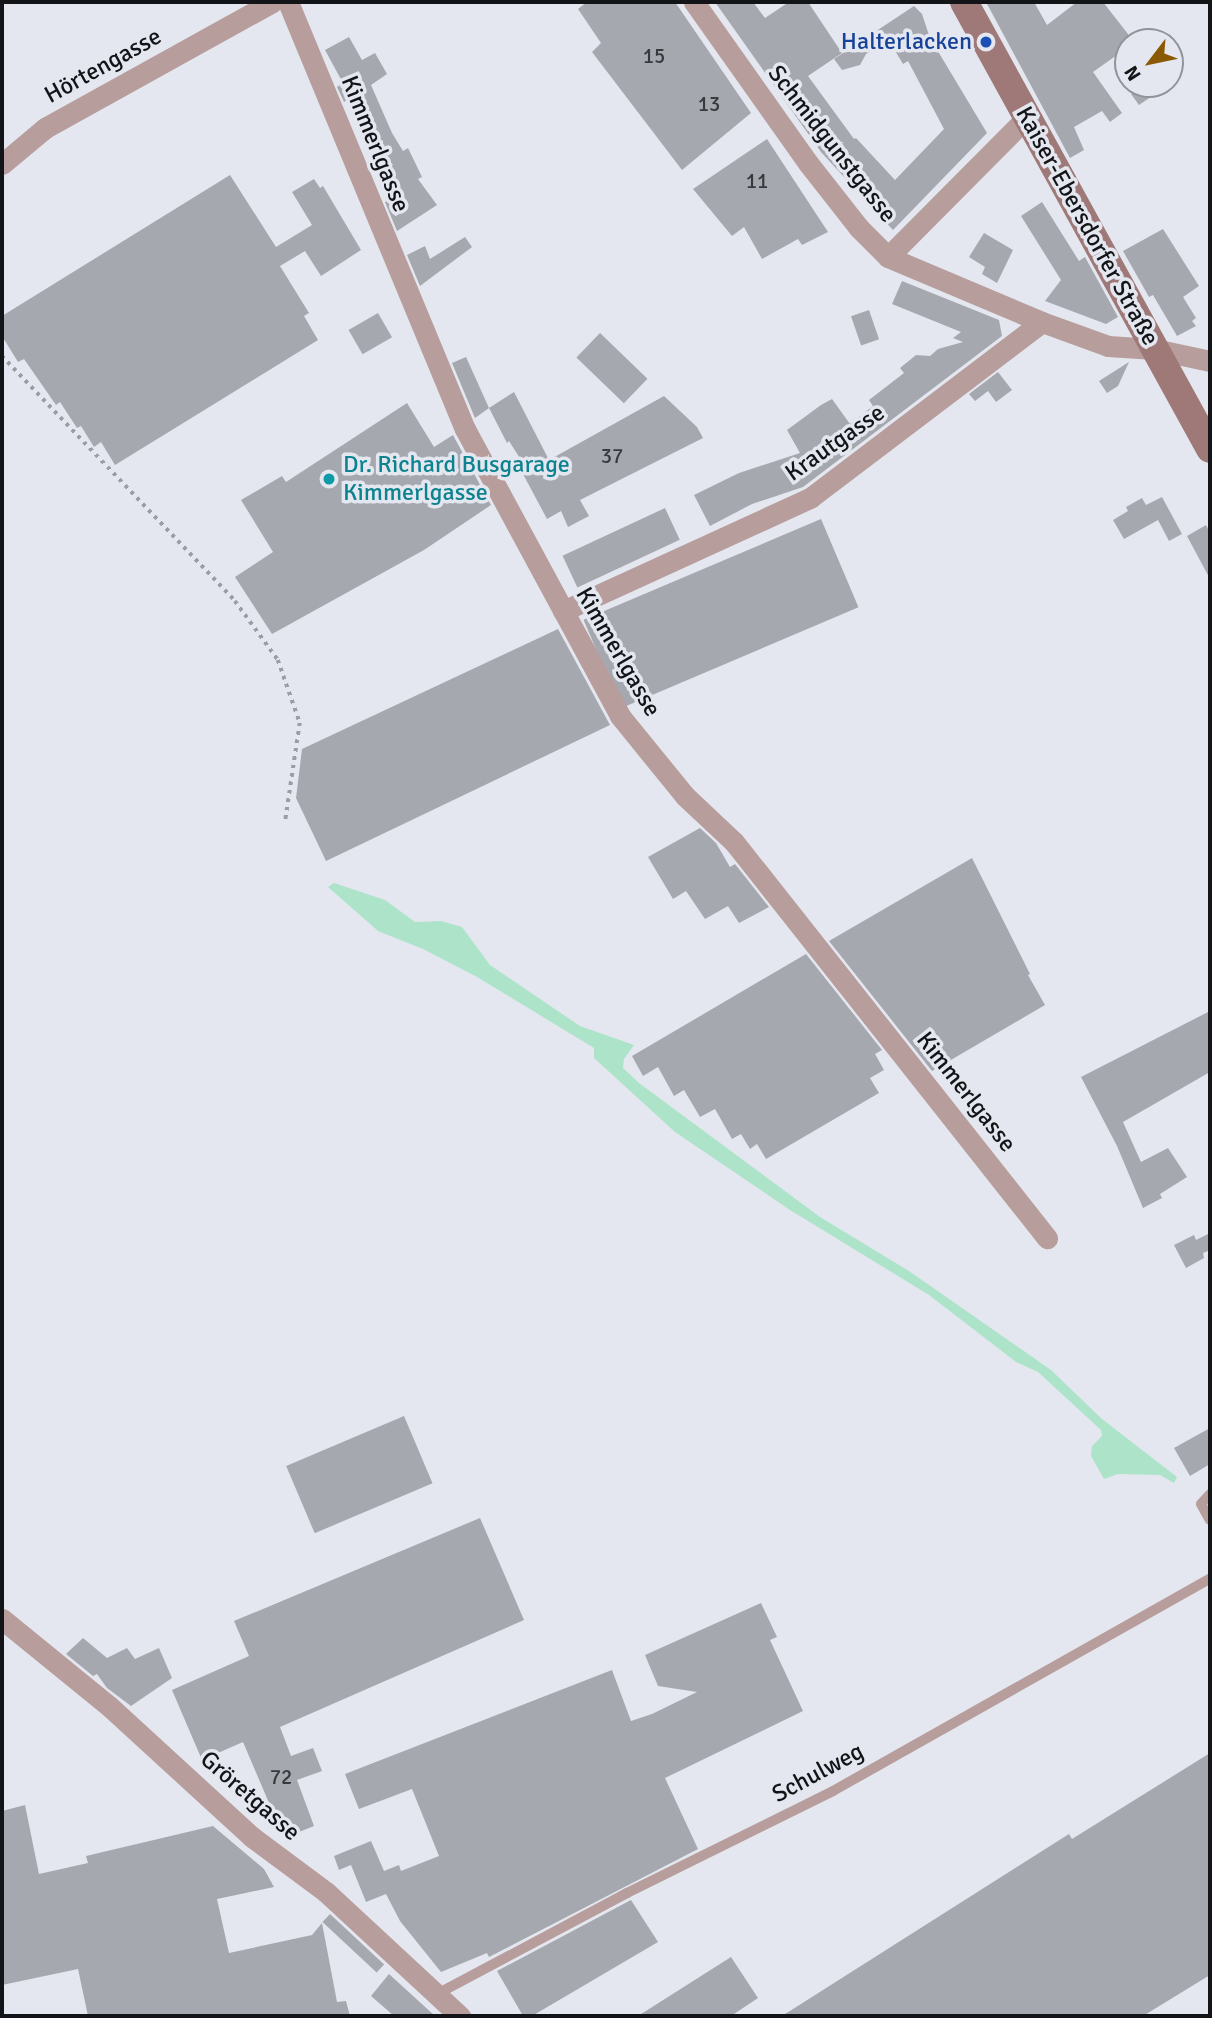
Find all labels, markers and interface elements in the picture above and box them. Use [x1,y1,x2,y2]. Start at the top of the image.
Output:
street label: Hörtengasse [40,22,166,110]
place label: Halterlacken [841,28,972,56]
north arrow [1114,28,1184,98]
marker: Halterlacken [978,34,994,50]
house number: 15 [643,43,665,69]
street label: Schmidgunstgasse [762,60,902,228]
text: N [1119,61,1147,85]
street label: Kimmerlgasse [335,72,415,216]
house number: 13 [698,91,720,117]
street label: Kaiser-Ebersdorfer Straße [1009,102,1165,350]
house number: 11 [746,168,768,194]
street label: Krautgasse [780,398,890,488]
house number: 37 [601,443,623,469]
place label: Dr. Richard Busgarage Kimmerlgasse [343,451,570,507]
marker: Dr. Richard Busgarage Kimmerlgasse [321,471,337,487]
street label: Kimmerlgasse [569,582,667,722]
street label: Kimmerlgasse [910,1026,1022,1158]
street label: Schulweg [767,1737,869,1809]
street label: Gröretgasse [194,1745,306,1847]
house number: 72 [270,1764,292,1790]

